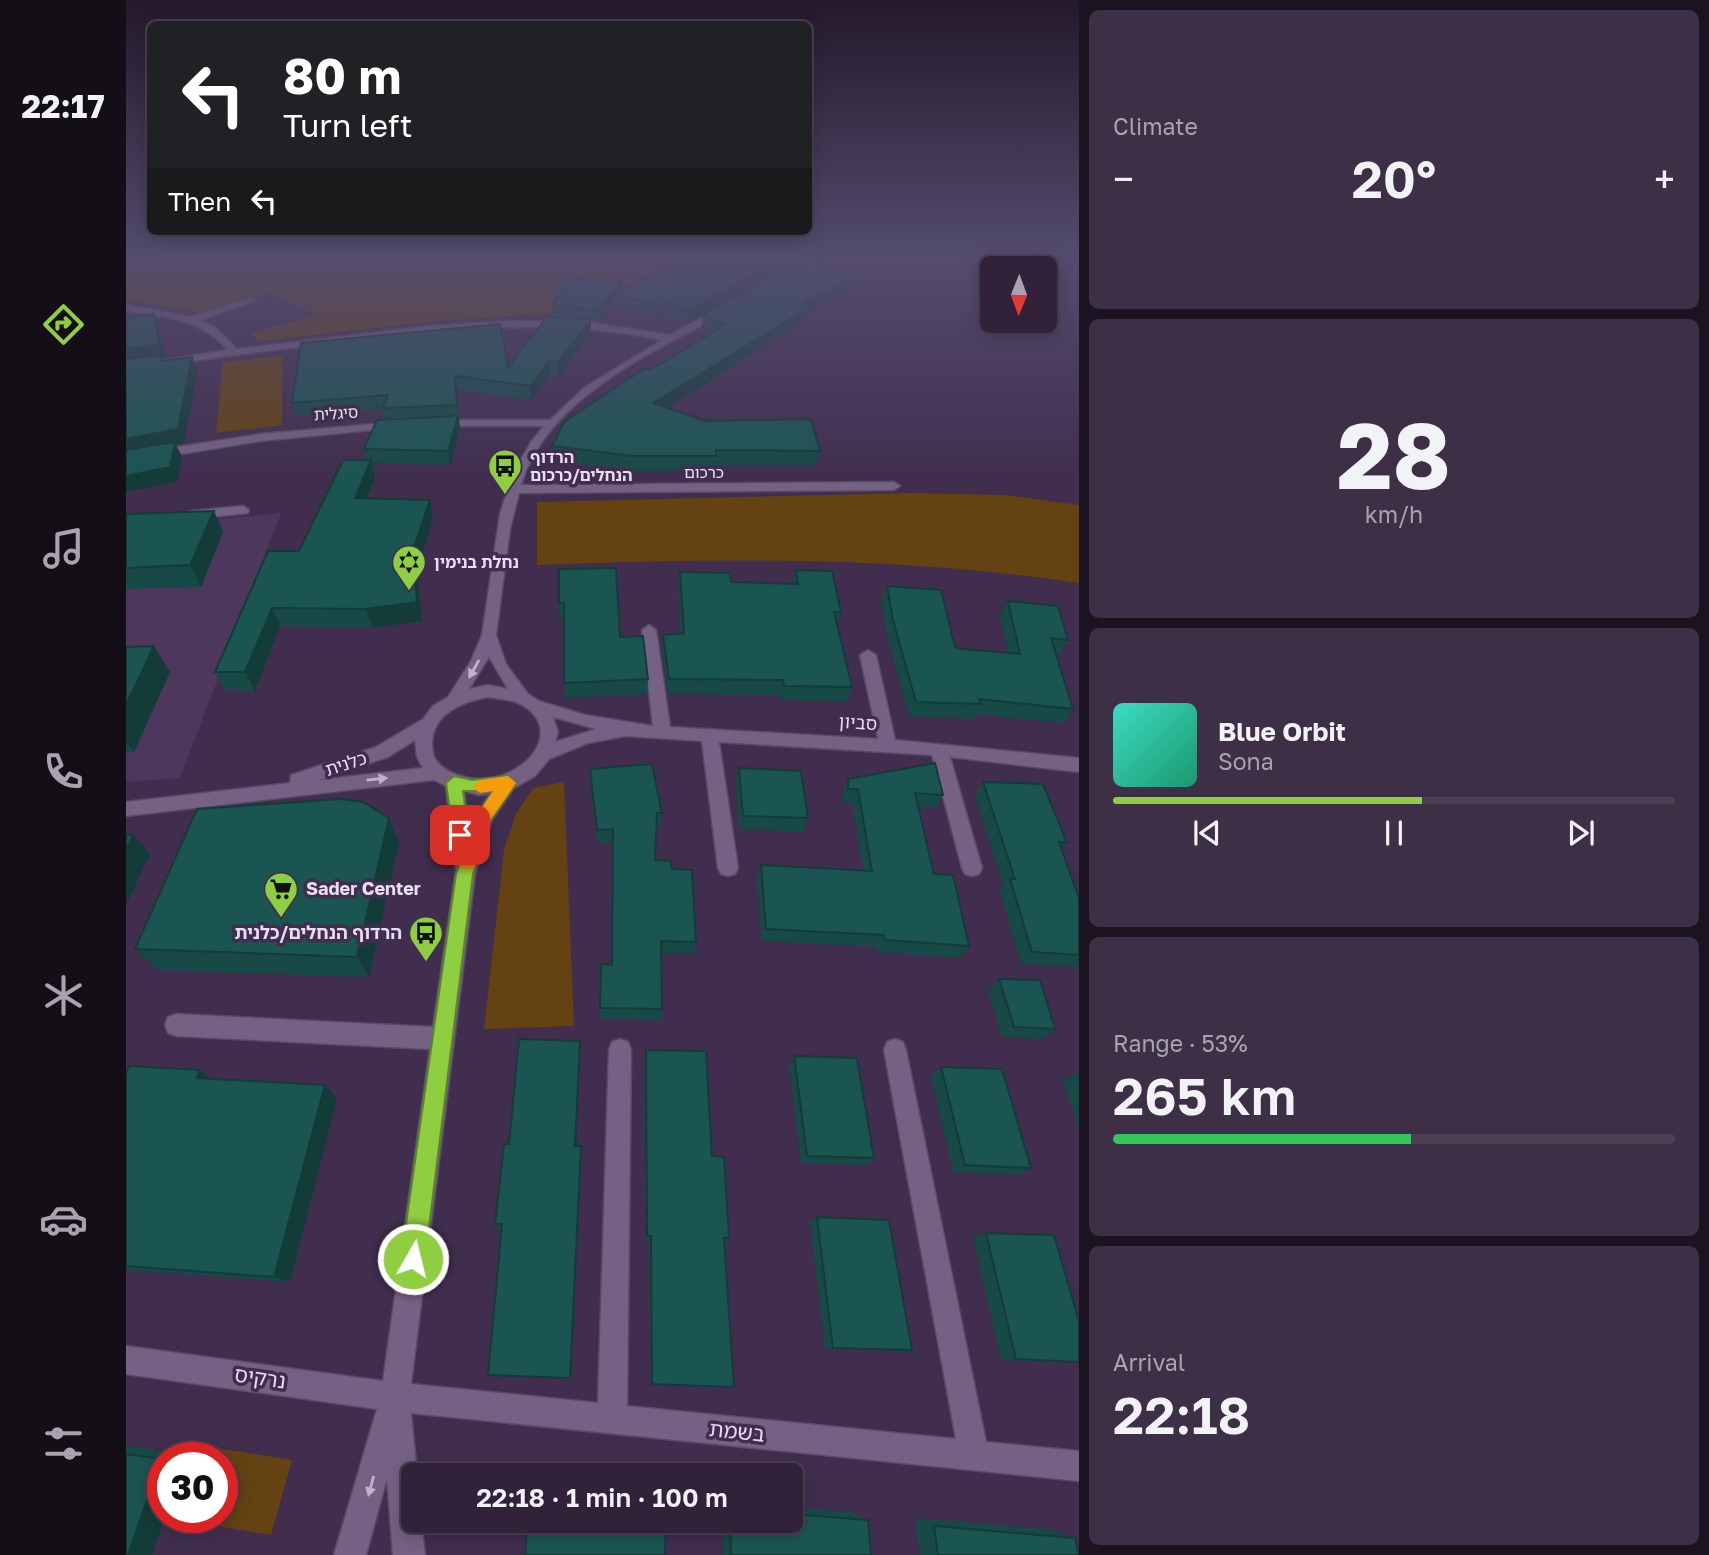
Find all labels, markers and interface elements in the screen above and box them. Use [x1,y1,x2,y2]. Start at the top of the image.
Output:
text: 80 m [283,46,401,105]
icon: left [168,49,259,140]
text: 22:17 [21,87,105,125]
text: Turn left [283,106,412,144]
text: Climate [1113,112,1198,140]
text: 20° [1352,147,1436,209]
text: − [1113,156,1134,201]
text: + [1654,156,1675,201]
icon: left [245,182,283,220]
text: Then [168,186,231,217]
north arrow [980,256,1057,332]
map controls [980,256,1057,333]
icon: directions [39,300,88,349]
text: 28 [1337,400,1451,509]
street label: סיגלית [313,401,359,425]
bus stop icon: הרדוף הנחלים/כרכום [486,447,524,496]
place label: הרדוף הנחלים/כרכום [530,447,633,485]
street label: כרכום [684,462,724,482]
text: km/h [1365,500,1423,528]
icon: music [39,524,88,573]
synagogue icon: נחלת בנימין [390,543,428,592]
place label: נחלת בנימין [434,552,519,572]
one-way arrow [468,659,480,679]
street label: סביון [838,710,878,734]
text: Blue Orbit [1218,716,1346,747]
street label: כלנית [322,746,369,780]
icon: phone [39,747,88,796]
text: Sona [1218,747,1274,775]
one-way arrow [366,773,388,784]
pin [430,805,490,865]
icon: previous [1188,814,1226,852]
icon: pause [1375,814,1413,852]
icon: next [1562,814,1600,852]
icon: arrive [441,816,479,854]
supermarket icon: Sader Center [262,870,300,919]
place label: Sader Center [306,877,421,899]
bus stop icon: הרדוף הנחלים/כלנית [407,914,445,963]
place label: הרדוף הנחלים/כלנית [234,921,402,943]
icon: climate [39,971,88,1020]
text: Range · 53% [1113,1029,1248,1057]
text: 265 km [1113,1064,1296,1126]
icon: car [39,1195,88,1244]
position arrow [376,1222,450,1296]
text: Arrival [1113,1348,1185,1376]
street label: נרקיס [233,1361,288,1393]
text: 22:18 [1113,1383,1250,1445]
street label: בשמת [708,1415,766,1447]
icon: filters [39,1419,88,1468]
speed limit sign: 30 [147,1442,238,1533]
one-way arrow [365,1475,376,1497]
text: 22:18 · 1 min · 100 m [476,1482,728,1513]

